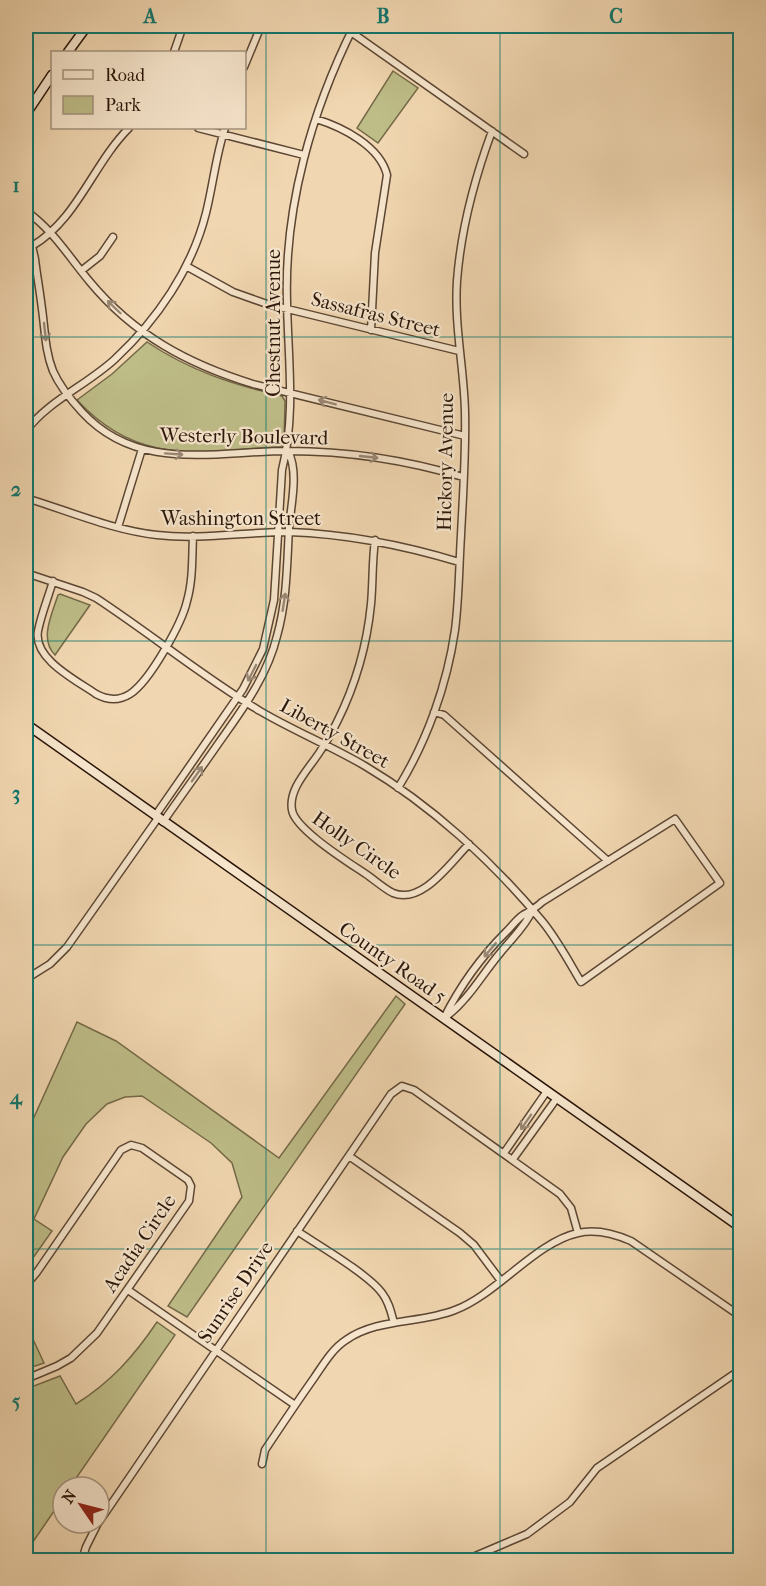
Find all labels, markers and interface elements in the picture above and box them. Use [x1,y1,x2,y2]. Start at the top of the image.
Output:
text: A [142,5,158,28]
text: B [376,5,390,28]
text: C [609,5,623,28]
legend [51,51,246,129]
text: Road [105,65,145,86]
text: Park [105,95,142,116]
text: 1 [12,174,20,197]
street label: Chestnut Avenue [262,249,285,397]
street label: Sassafras Street [309,287,443,342]
one-way arrow [106,300,121,314]
one-way arrow [40,322,51,341]
street label: Hickory Avenue [433,393,458,531]
one-way arrow [318,395,337,407]
street label: Westerly Boulevard [158,424,330,449]
one-way arrow [164,449,184,460]
one-way arrow [358,452,378,463]
text: 2 [11,478,21,501]
street label: Washington Street [160,507,321,530]
one-way arrow [279,593,290,613]
one-way arrow [246,663,257,681]
street label: Liberty Street [276,694,394,773]
one-way arrow [191,766,203,783]
text: 3 [12,782,20,805]
street label: Holly Circle [308,806,406,884]
street label: County Road 5 [335,917,451,1008]
one-way arrow [483,942,496,958]
text: 4 [9,1086,23,1110]
one-way arrow [520,1113,532,1130]
street label: Acadia Circle [98,1190,181,1297]
street label: Sunrise Drive [193,1237,278,1348]
text: 5 [12,1390,21,1413]
north arrow [51,1475,111,1535]
text: N [58,1486,81,1507]

